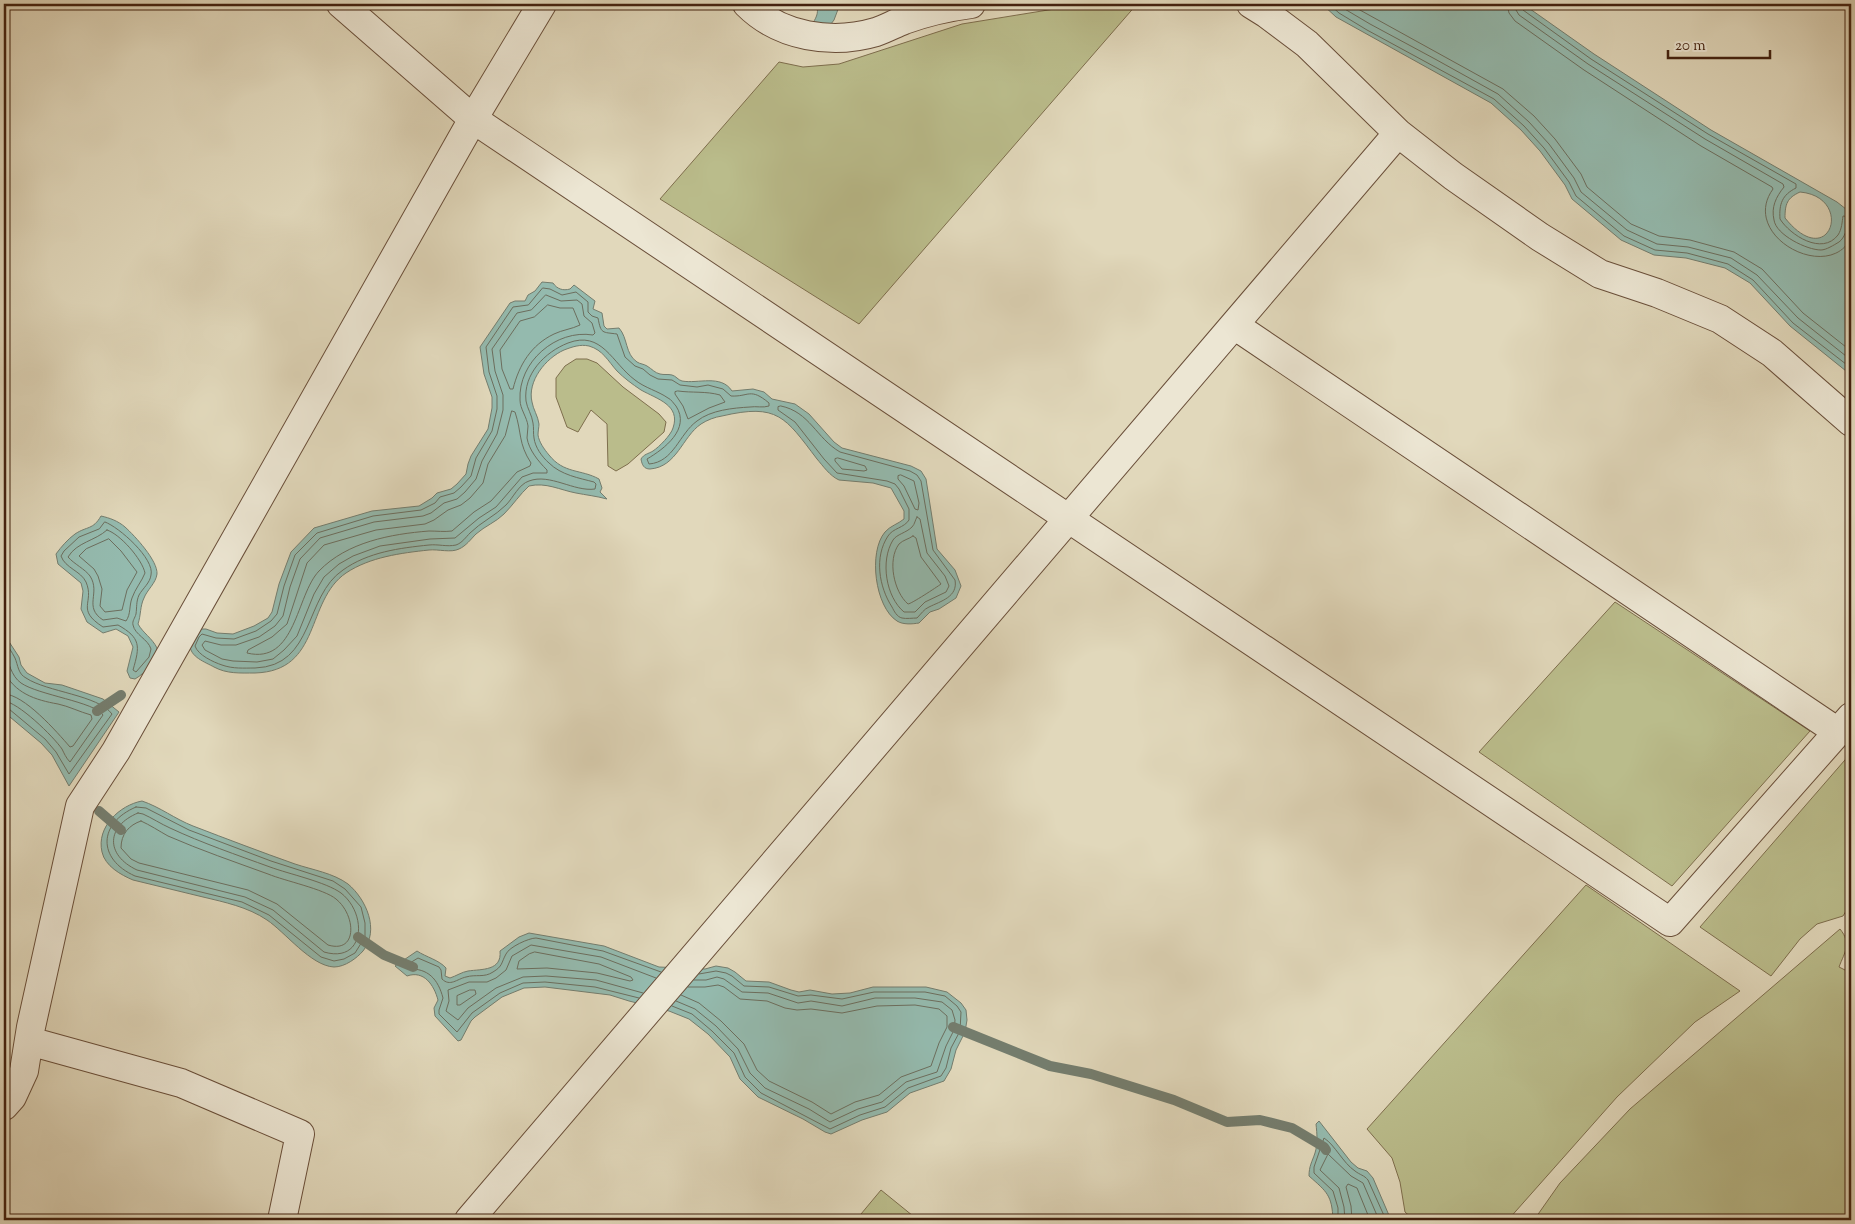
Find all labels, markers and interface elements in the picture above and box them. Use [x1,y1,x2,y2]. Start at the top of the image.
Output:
scale bar [1668,28,1770,60]
text: 20 m [1675,36,1706,57]

